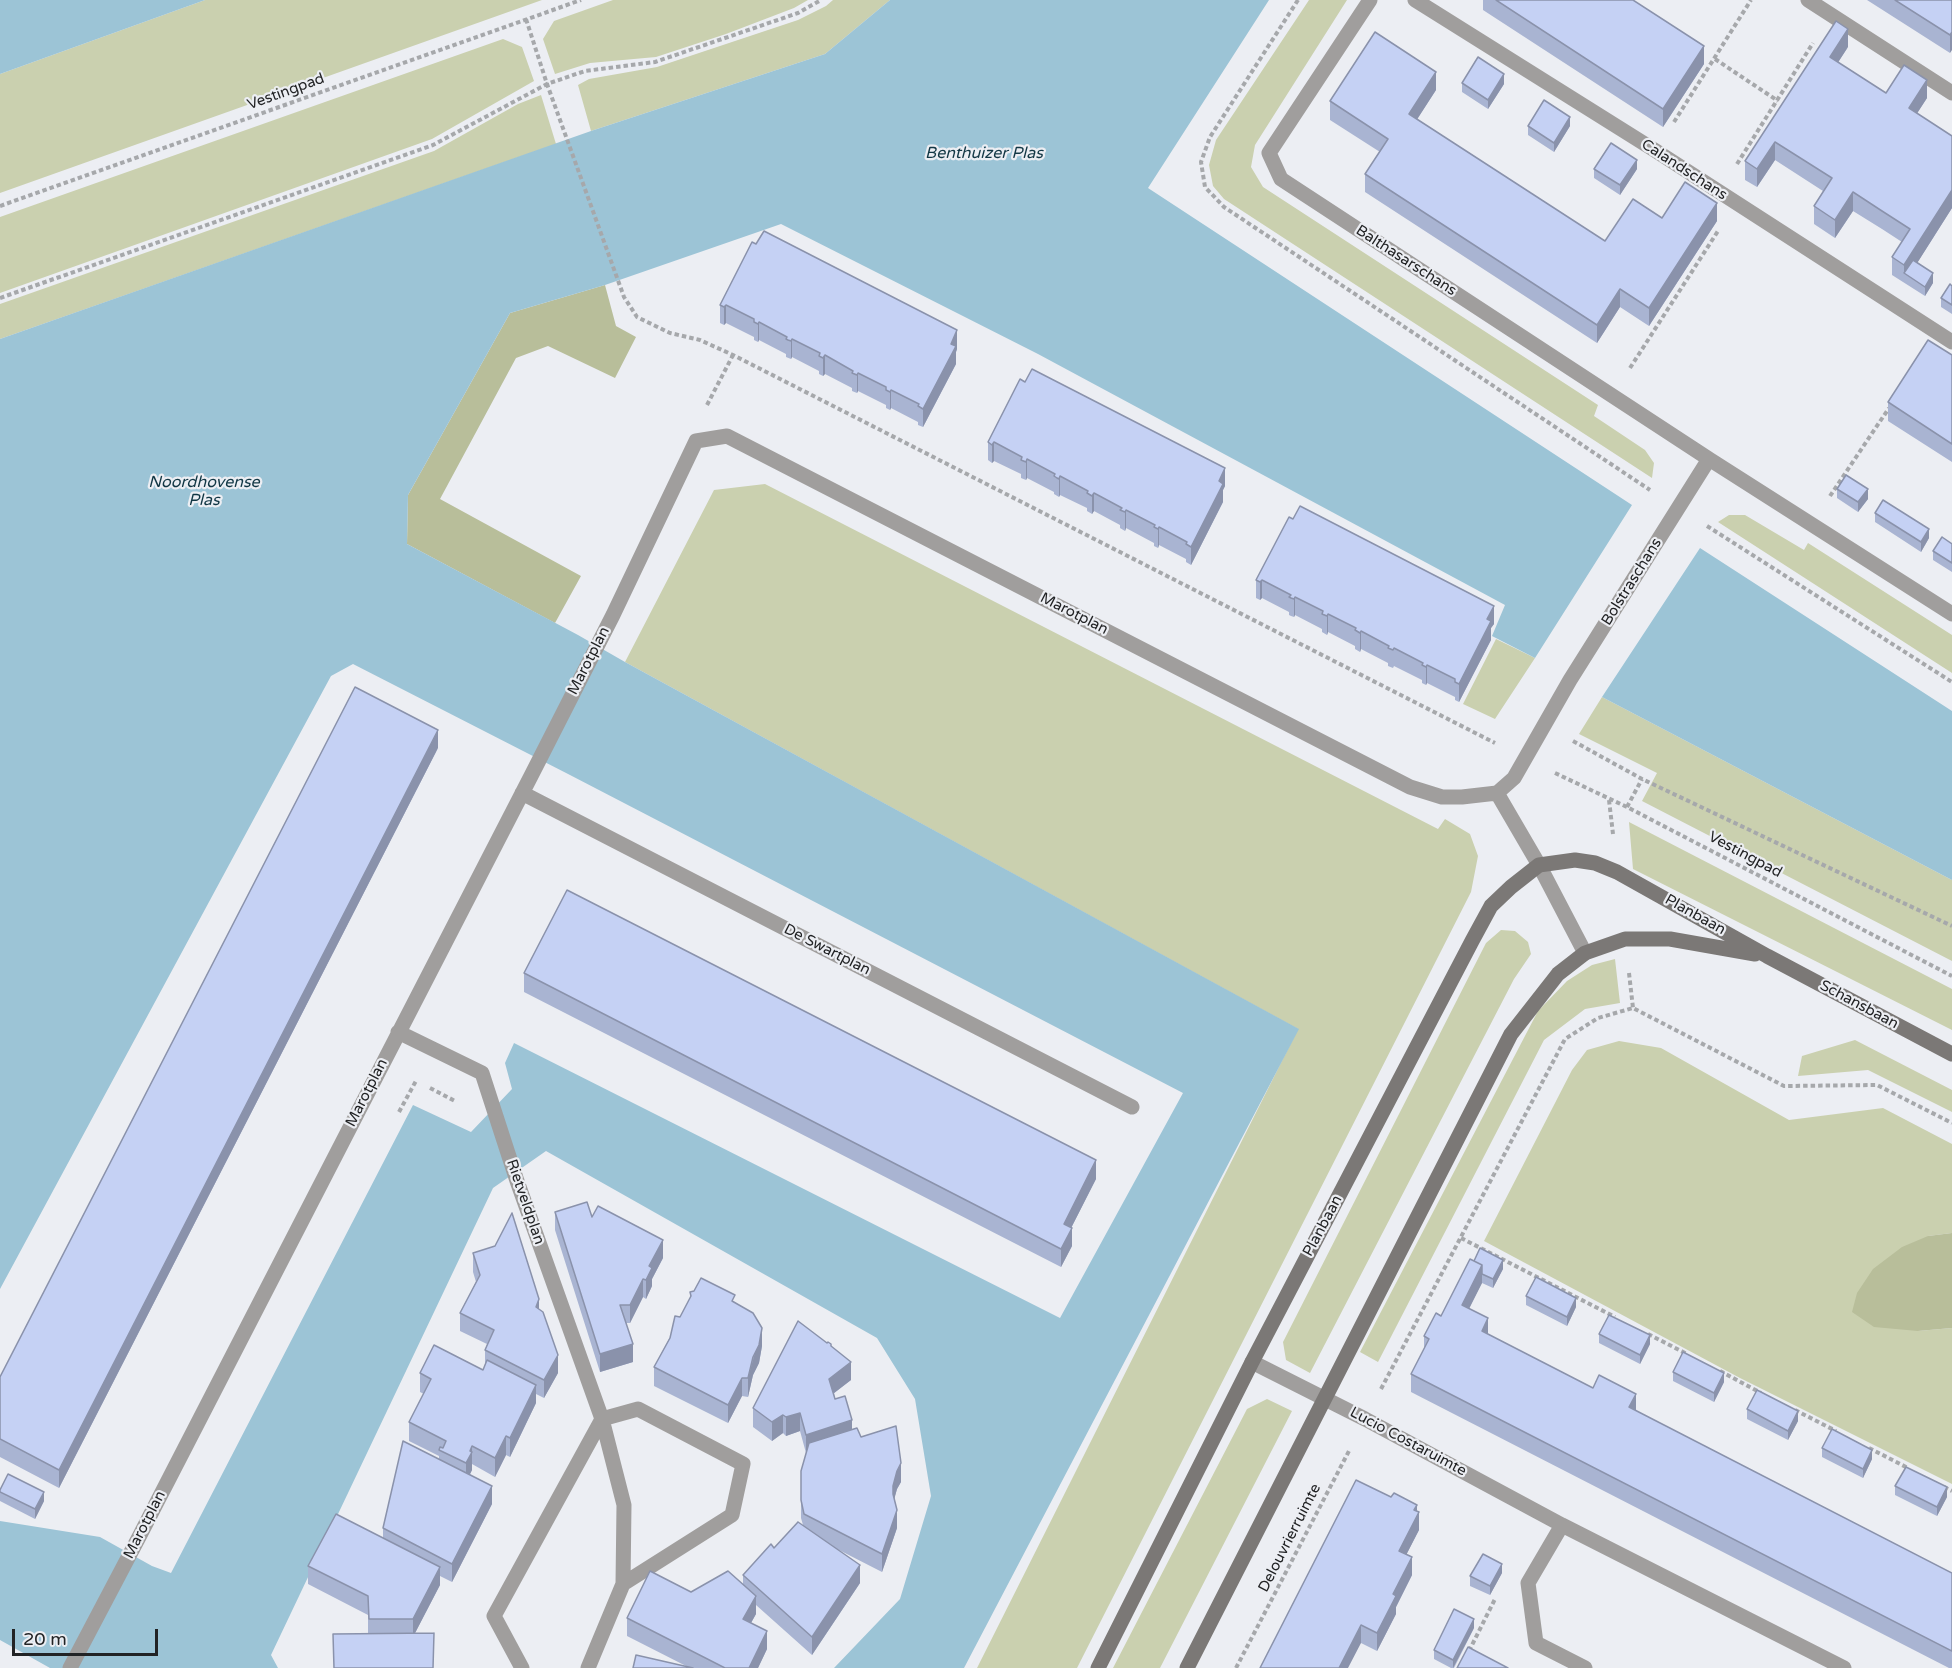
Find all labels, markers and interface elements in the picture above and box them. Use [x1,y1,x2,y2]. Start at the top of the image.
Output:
street label: Vestingpad [245,70,327,114]
street label: Calandschans [1638,136,1730,204]
water label: Benthuizer Plas [925,144,1043,164]
street label: Balthasarschans [1352,222,1460,300]
water label: Noordhovense Plas [148,473,260,511]
street label: Bolstraschans [1598,535,1666,629]
street label: Marotplan [1037,589,1111,639]
street label: Marotplan [564,624,614,698]
street label: Vestingpad [1705,828,1785,882]
street label: Planbaan [1661,891,1729,939]
street label: De Swartplan [781,921,873,979]
street label: Schansbaan [1817,977,1901,1033]
street label: Marotplan [342,1056,392,1130]
street label: Rietveldplan [502,1157,548,1247]
street label: Planbaan [1299,1192,1347,1260]
street label: Lucio Costaruimte [1347,1404,1469,1480]
street label: Delouvrierruimte [1255,1481,1325,1595]
street label: Marotplan [120,1488,170,1562]
scale bar [15,1617,160,1655]
text: 20 m [23,1628,67,1650]

